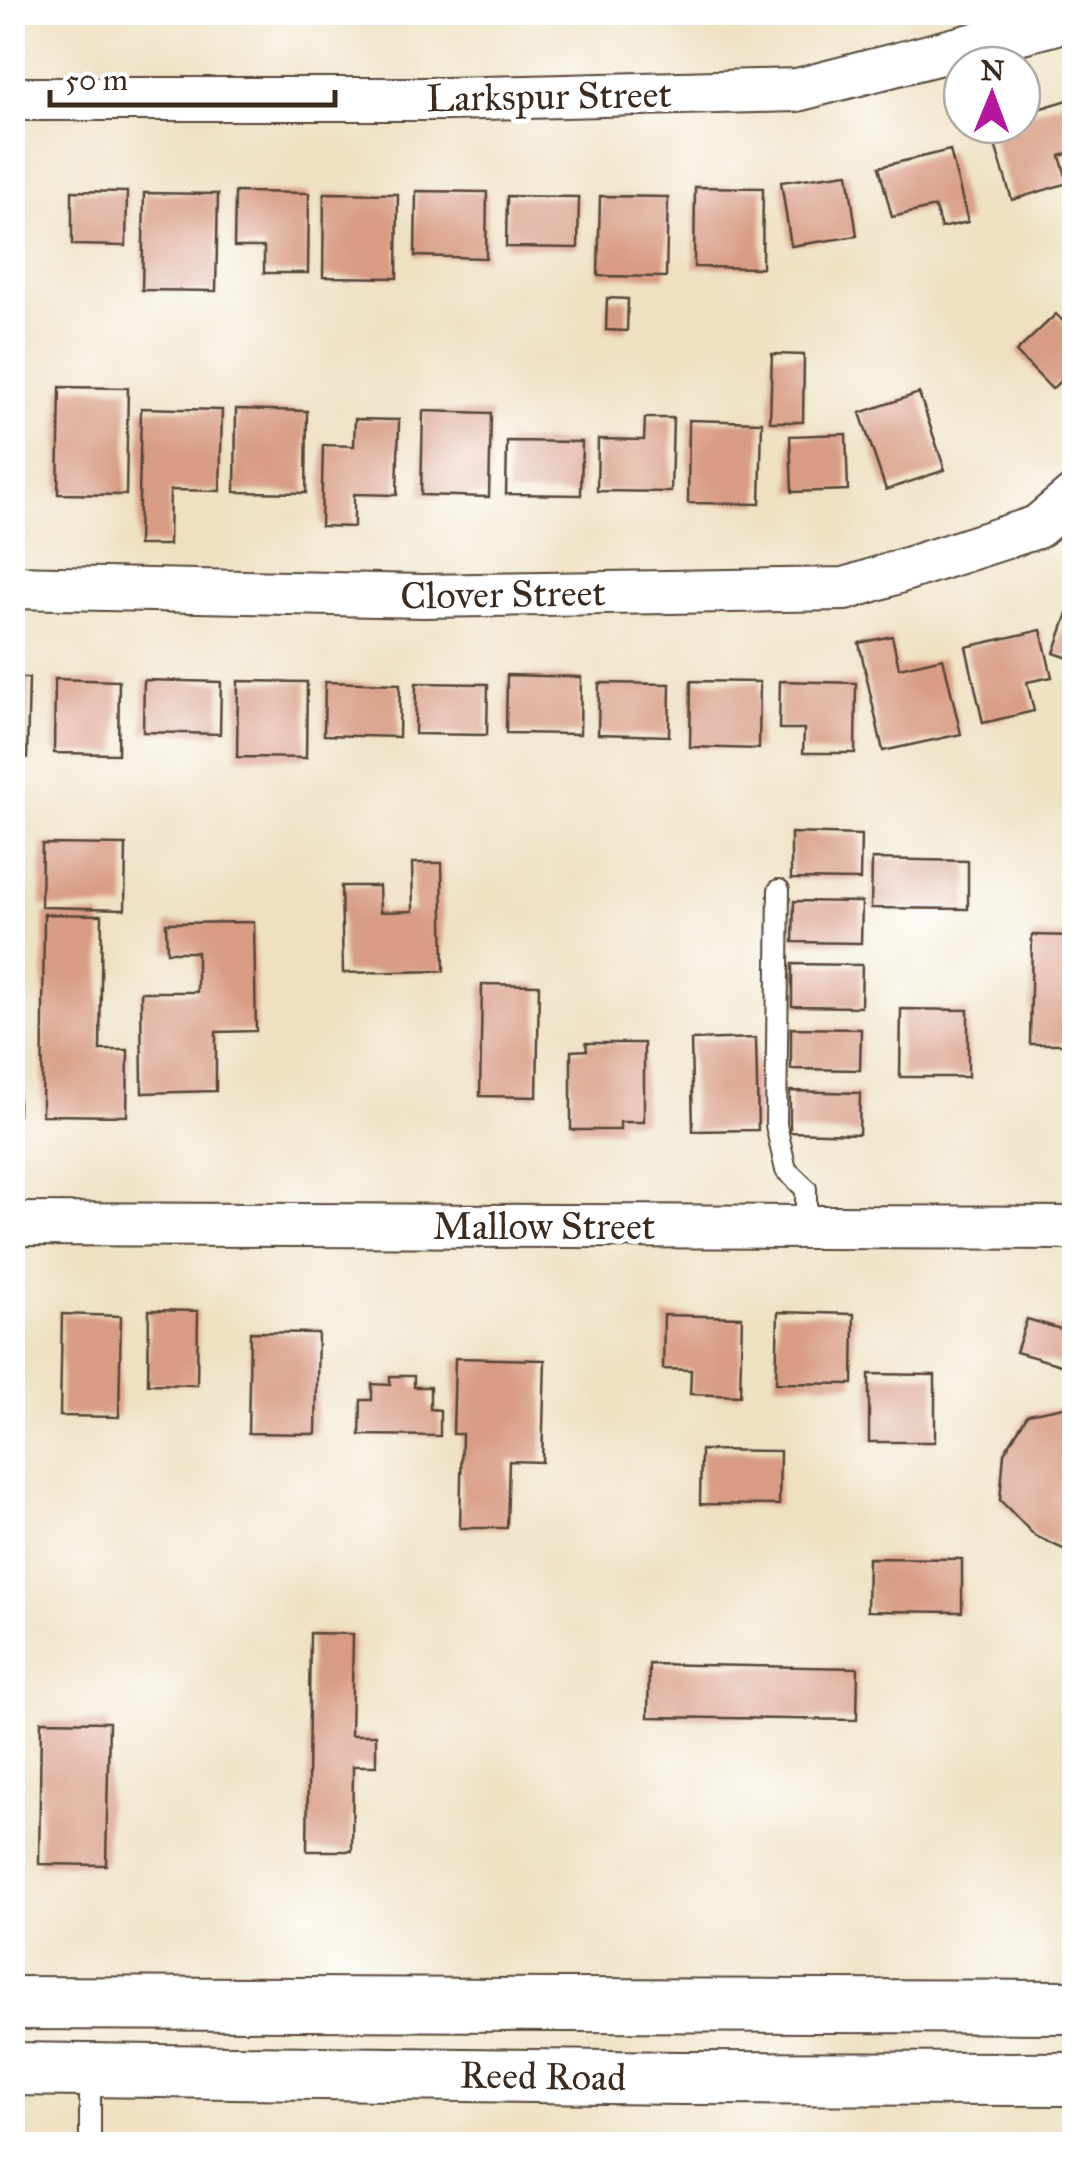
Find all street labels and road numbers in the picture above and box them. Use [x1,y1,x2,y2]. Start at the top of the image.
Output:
street label: Larkspur Street [426,71,672,121]
street label: Clover Street [400,569,606,619]
street label: Mallow Street [433,1203,655,1249]
street label: Reed Road [459,2052,627,2100]

